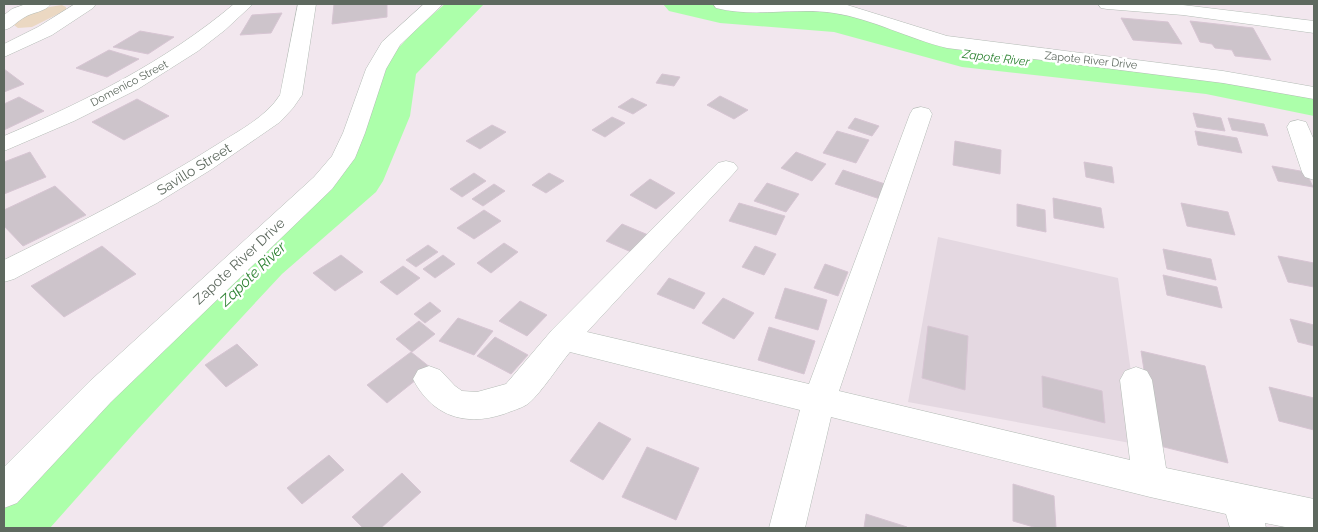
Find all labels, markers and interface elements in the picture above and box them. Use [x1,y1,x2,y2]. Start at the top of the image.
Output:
water label: Zapote River [961,47,1031,69]
street label: Zapote River Drive [1044,49,1139,72]
street label: Domenico Street [88,57,170,109]
street label: Savillo Street [154,140,234,198]
street label: Zapote River Drive [190,214,288,308]
water label: Zapote River [216,238,290,310]

